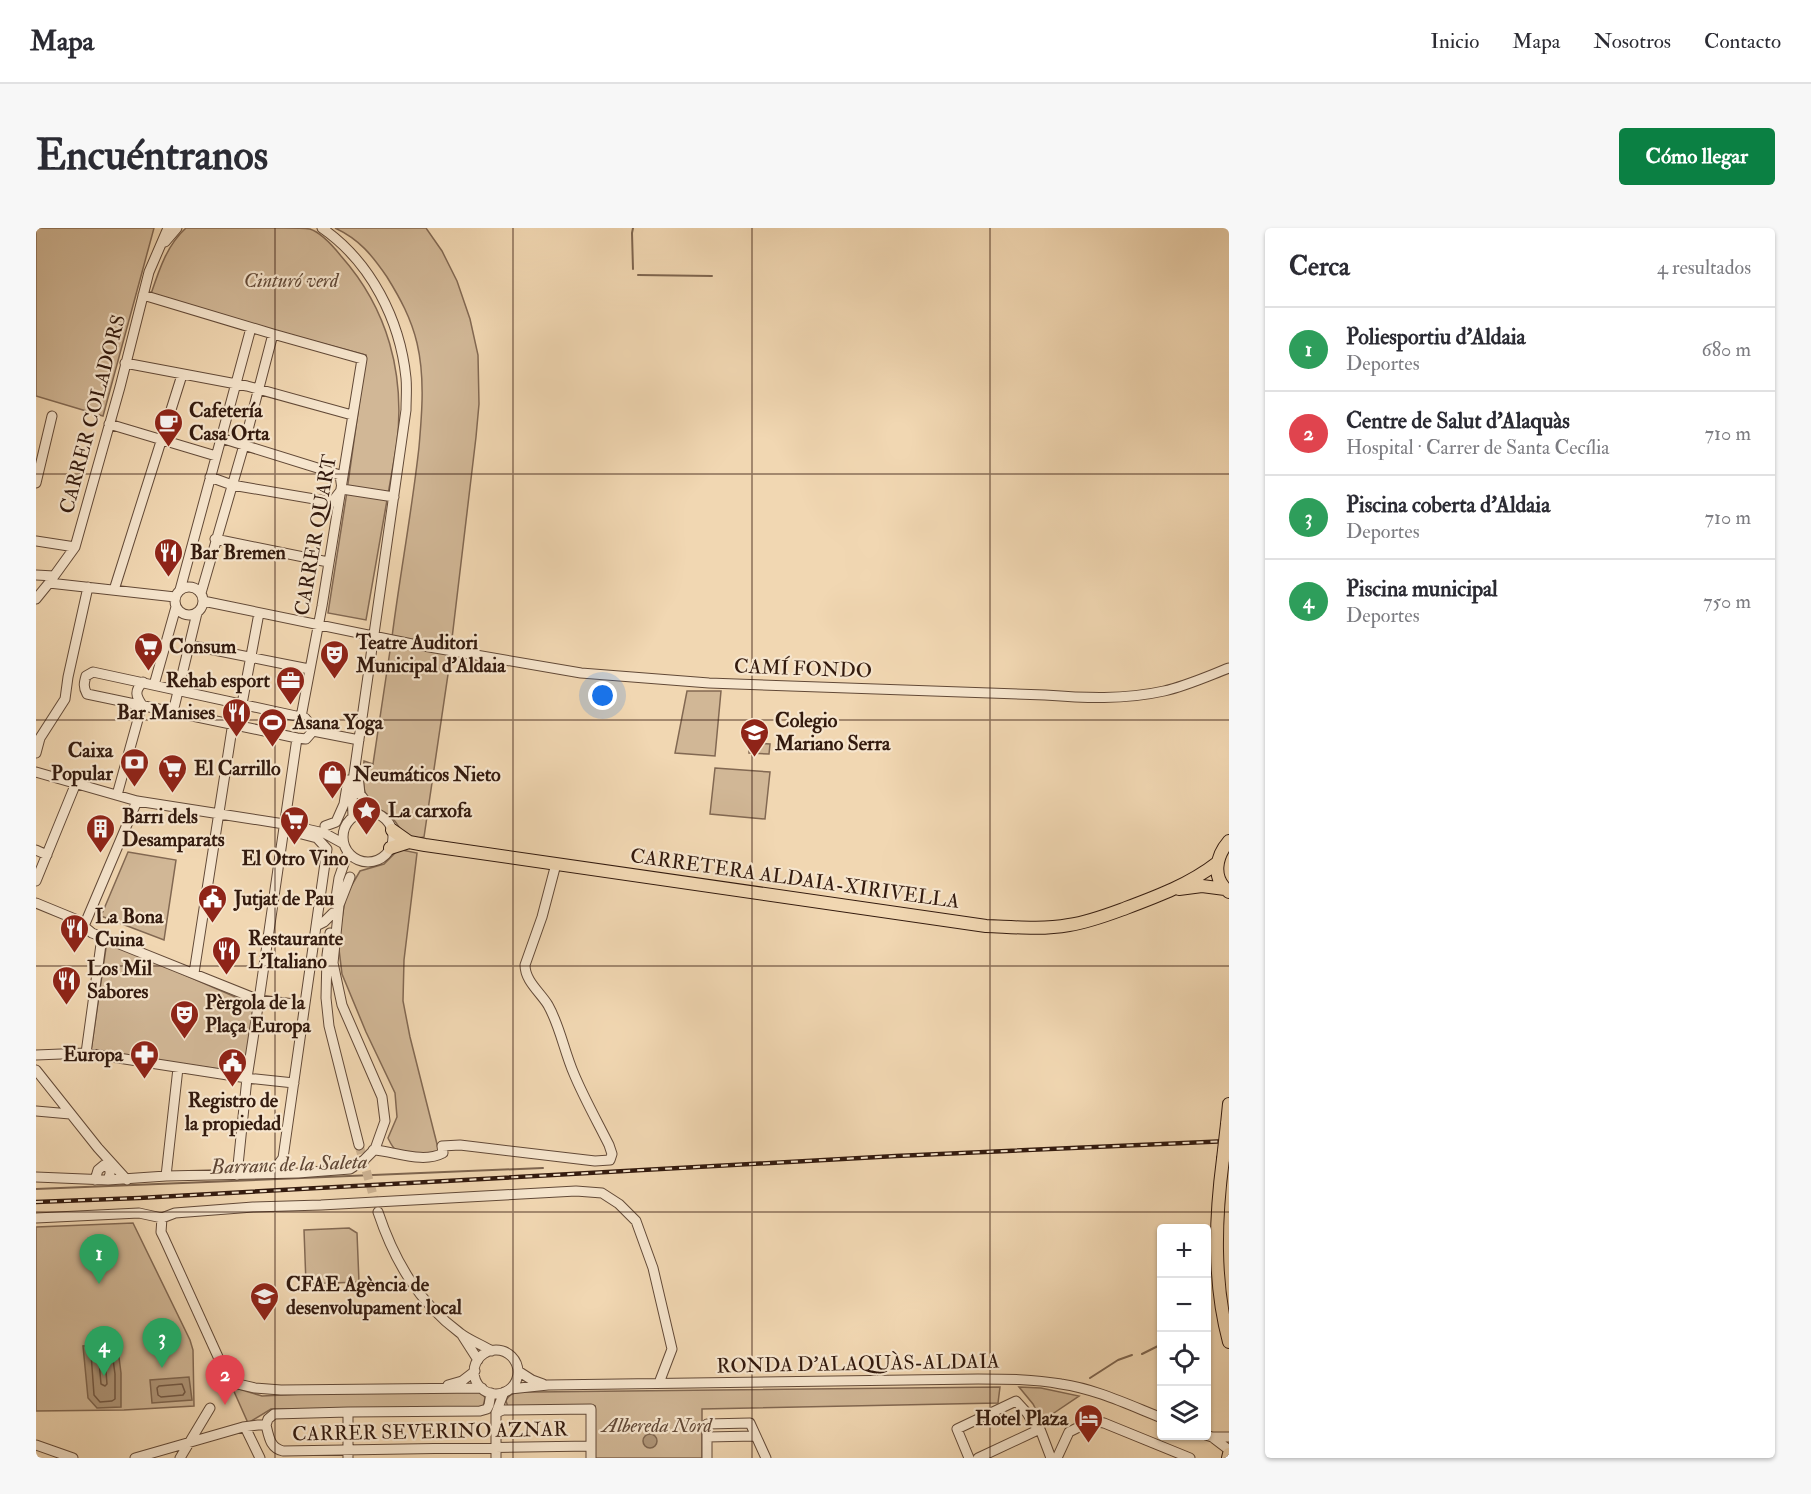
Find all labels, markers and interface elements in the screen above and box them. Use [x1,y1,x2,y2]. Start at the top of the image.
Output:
text: Mapa [30,24,94,59]
text: Inicio [1430,28,1479,55]
text: Mapa [1512,28,1560,55]
text: Nosotros [1593,28,1671,55]
text: Contacto [1704,28,1781,55]
button: Cómo llegar [1619,128,1775,185]
text: Encuéntranos [36,130,268,182]
text: Cerca [1289,251,1350,283]
text: 4 resultados [1657,255,1751,280]
park label: Cinturó verd [244,268,340,293]
street label: CARRER COLADORS [54,312,131,516]
text: Poliesportiu d'Aldaia [1346,323,1526,351]
text: 1 [1305,337,1312,362]
text: 680 m [1702,337,1751,362]
text: Deportes [1346,351,1420,376]
place label: Cafetería Casa Orta [189,398,270,446]
cafe icon: Cafetería Casa Orta [152,406,184,448]
text: Centre de Salut d'Alaquàs [1346,407,1570,435]
text: 2 [1303,421,1314,446]
text: 710 m [1705,421,1751,446]
text: Hospital · Carrer de Santa Cecília [1346,435,1610,460]
street label: CARRER QUART [289,452,342,618]
text: Piscina coberta d'Aldaia [1346,491,1550,519]
text: 3 [1305,505,1312,530]
text: 710 m [1705,505,1751,530]
text: Deportes [1346,519,1420,544]
restaurant icon: Bar Bremen [153,536,185,578]
place label: Bar Bremen [190,540,287,565]
text: Piscina municipal [1346,575,1498,603]
text: 4 [1303,589,1314,614]
text: 750 m [1703,589,1751,614]
text: Deportes [1346,603,1420,628]
supermarket icon: Consum [132,630,164,672]
place label: Teatre Auditori Municipal d'Aldaia [355,630,506,679]
place label: Consum [169,634,237,659]
theatre icon: Teatre Auditori Municipal d'Aldaia [319,638,351,680]
street label: CAMÍ FONDO [734,653,872,683]
office icon: Rehab esport [275,664,307,706]
place label: Rehab esport [166,668,271,694]
your location [588,681,617,710]
restaurant icon: Bar Manises [220,696,252,738]
place label: Bar Manises [117,700,215,725]
sports icon: Asana Yoga [256,706,288,748]
place label: Colegio Mariano Serra [774,708,891,756]
place label: Asana Yoga [292,710,384,736]
school or university icon: Colegio Mariano Serra [738,716,770,758]
place label: Caixa Popular [51,738,114,787]
bank icon: Caixa Popular [118,746,150,788]
supermarket icon: El Carrillo [157,752,189,794]
place label: El Carrillo [194,756,281,781]
shop icon: Neumáticos Nieto [316,758,348,800]
place label: Neumáticos Nieto [352,762,501,787]
place icon: La carxofa [351,794,383,836]
place label: La carxofa [388,798,472,823]
place label: Barri dels Desamparats [122,804,225,853]
supermarket icon: El Otro Vino [279,804,311,846]
building icon: Barri dels Desamparats [85,812,117,854]
street label: CARRETERA ALDAIA-XIRIVELLA [629,843,962,914]
place label: El Otro Vino [241,846,349,871]
public building icon: Jutjat de Pau [197,882,229,924]
place label: Jutjat de Pau [233,886,335,911]
place label: La Bona Cuina [95,904,164,952]
restaurant icon: La Bona Cuina [58,912,90,954]
place label: Restaurante L'Italiano [248,926,344,974]
restaurant icon: Restaurante L'Italiano [211,934,243,976]
place label: Los Mil Sabores [87,956,153,1004]
restaurant icon: Los Mil Sabores [50,964,82,1006]
place label: Pèrgola de la Plaça Europa [205,990,311,1039]
theatre icon: Pèrgola de la Plaça Europa [168,998,200,1040]
pharmacy icon: Europa [128,1038,160,1080]
place label: Europa [63,1042,124,1068]
public building icon: Registro de la propiedad [217,1046,249,1088]
place label: Registro de la propiedad [184,1088,281,1137]
water label: Barranc de la Saleta [209,1148,368,1181]
map controls [1157,1224,1211,1440]
button: + [1157,1224,1211,1278]
pin: 1 [80,1234,118,1284]
place label: CFAE Agència de desenvolupament local [286,1272,463,1321]
button: − [1157,1278,1211,1332]
school or university icon: CFAE Agència de desenvolupament local [249,1280,281,1322]
pin: 3 [142,1318,182,1368]
pin: 4 [84,1326,124,1376]
button: locate [1157,1332,1211,1386]
street label: RONDA D'ALAQUÀS-ALDAIA [716,1349,1000,1378]
pin: 2 [206,1356,244,1405]
button: layers [1157,1386,1211,1440]
hotel icon: Hotel Plaza [1073,1402,1105,1444]
place label: Hotel Plaza [975,1406,1069,1431]
park label: Albereda Nord [600,1413,714,1438]
street label: CARRER SEVERINO AZNAR [292,1417,569,1446]

